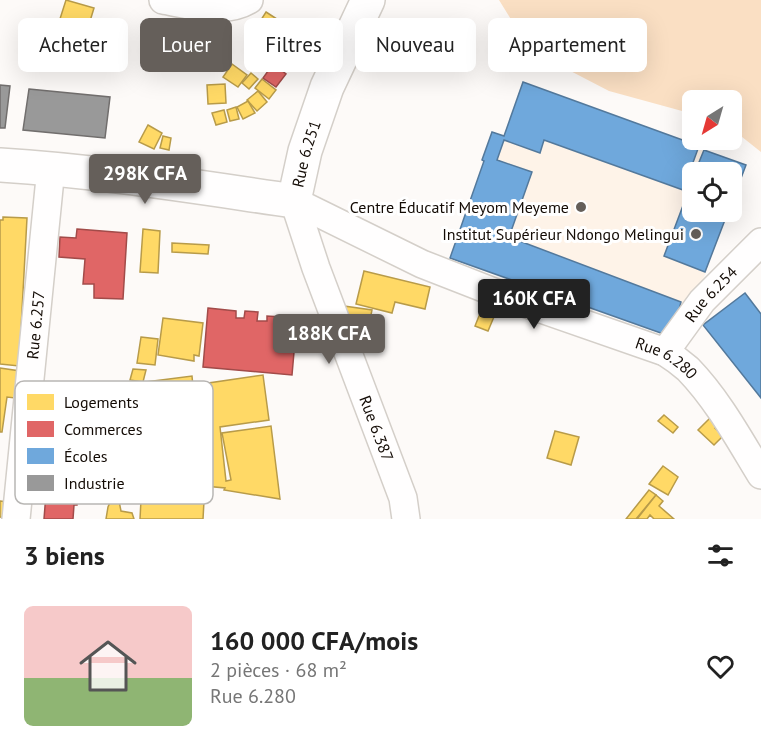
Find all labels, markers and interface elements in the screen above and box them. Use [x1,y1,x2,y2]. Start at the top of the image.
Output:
chip: Acheter [18,18,128,72]
chip: Louer [140,18,232,72]
chip: Filtres [244,18,343,72]
chip: Nouveau [355,18,476,72]
chip: Appartement [488,18,647,72]
north arrow [682,90,742,150]
map controls [682,90,742,222]
street label: Rue 6.251 [287,118,325,189]
pin: 298K CFA [83,154,207,205]
text: 298K CFA [103,160,187,186]
button: locate [682,162,742,222]
place label: Centre Éducatif Meyom Meyeme [350,197,569,217]
marker: Centre Éducatif Meyom Meyeme [574,200,588,214]
place label: Institut Supérieur Ndongo Melingui [442,224,684,244]
marker: Institut Supérieur Ndongo Melingui [689,227,703,241]
street label: Rue 6.254 [680,262,741,326]
pin: 160K CFA [472,279,596,330]
text: 160K CFA [492,285,576,311]
street label: Rue 6.257 [22,290,49,360]
pin: 188K CFA [267,314,391,365]
text: 188K CFA [287,320,371,346]
street label: Rue 6.280 [633,333,702,383]
legend [15,381,213,504]
text: Logements [64,392,139,412]
street label: Rue 6.387 [355,393,398,464]
text: Commerces [64,419,143,439]
text: Écoles [64,446,108,466]
text: Industrie [64,473,125,493]
text: 3 biens [24,539,105,572]
icon: filters [704,539,737,572]
text: 160 000 CFA/mois [210,624,418,657]
icon: home [72,630,144,702]
icon: heart [704,650,737,683]
text: 2 pièces · 68 m² [210,657,347,683]
text: Rue 6.280 [210,683,296,709]

